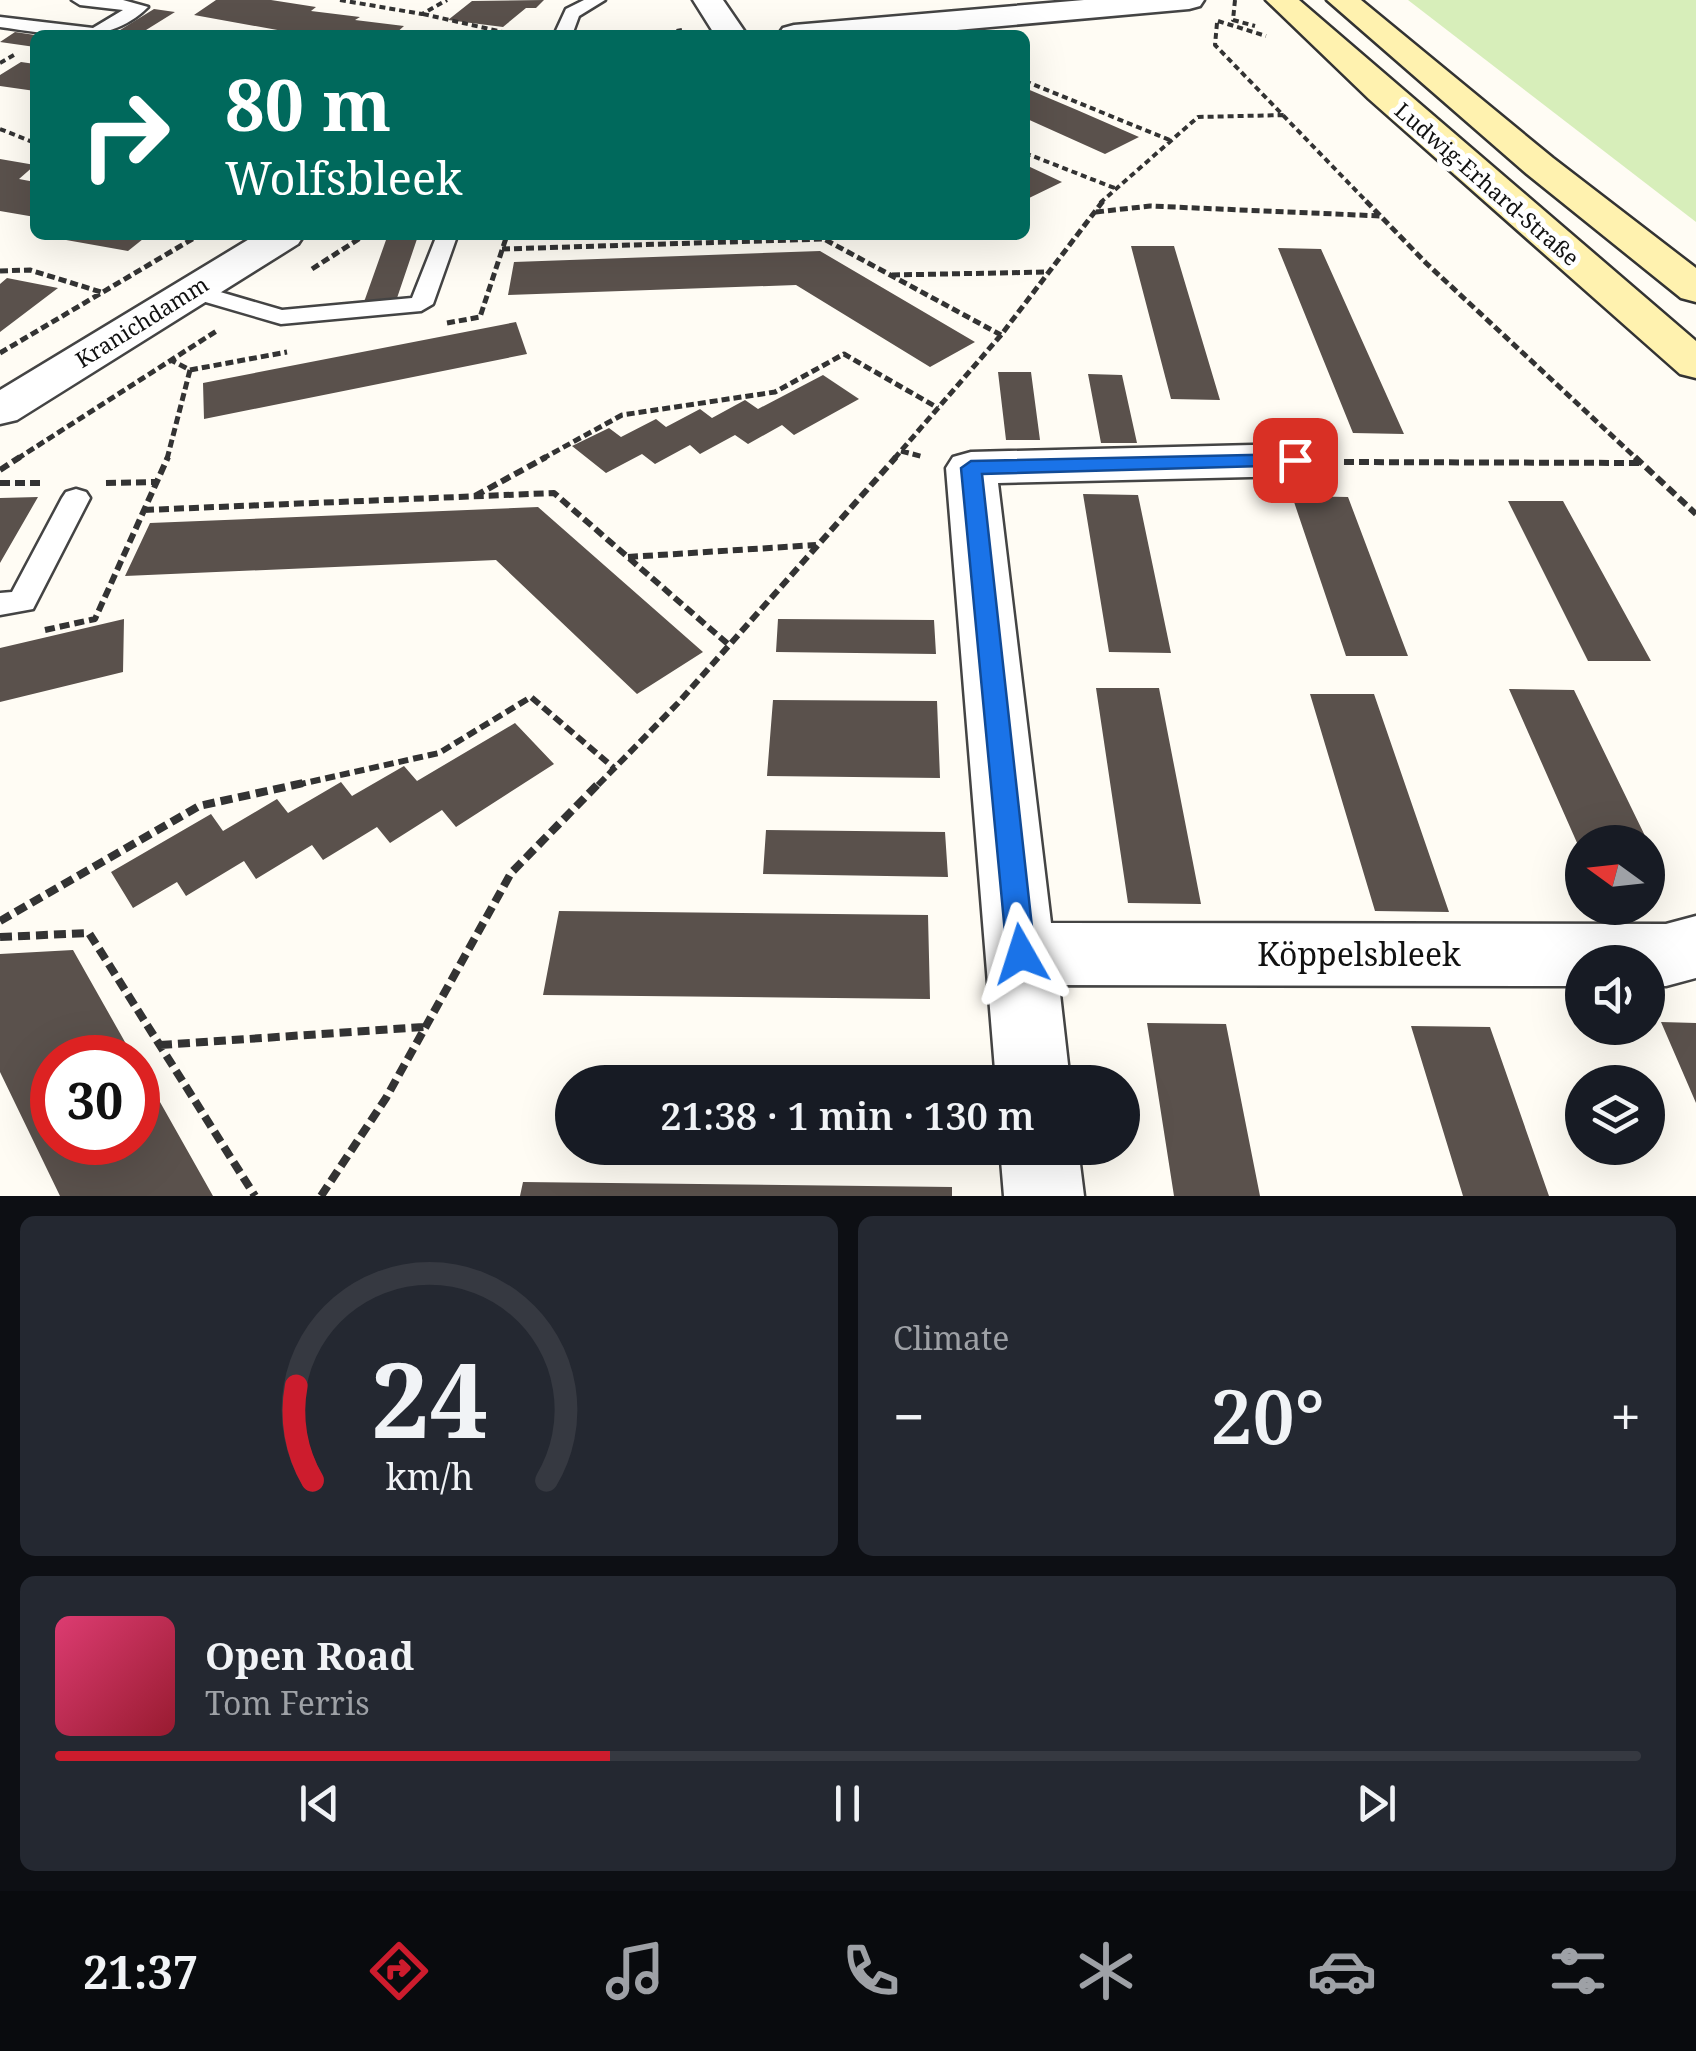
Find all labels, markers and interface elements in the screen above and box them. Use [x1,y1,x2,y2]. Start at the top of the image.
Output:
text: 80 m [225,56,391,152]
icon: right [60,70,190,200]
street label: Ludwig-Erhard-Straße [1389,95,1586,272]
text: Wolfsbleek [225,147,462,208]
street label: Kranichdamm [69,268,214,374]
pin [1253,418,1338,503]
icon: arrive [1268,433,1323,488]
north arrow [1565,825,1665,925]
map controls [1565,825,1665,1165]
position arrow [969,902,1073,1006]
street label: Köppelsbleek [1257,932,1461,975]
button: sound [1565,945,1665,1045]
speed limit sign: 30 [30,1035,160,1165]
button: layers [1565,1065,1665,1165]
text: 21:38 · 1 min · 130 m [660,1089,1035,1141]
text: Climate [893,1316,1009,1359]
text: 24 [370,1327,488,1468]
text: 20° [1210,1364,1325,1466]
text: − [893,1378,925,1453]
text: + [1610,1378,1641,1453]
text: km/h [385,1452,473,1500]
text: Open Road [205,1629,414,1681]
text: Tom Ferris [205,1681,370,1724]
icon: previous [292,1776,347,1831]
icon: pause [820,1776,875,1831]
icon: next [1349,1776,1404,1831]
icon: directions [364,1936,434,2006]
icon: music [600,1936,670,2006]
icon: phone [836,1936,906,2006]
icon: climate [1071,1936,1141,2006]
icon: car [1307,1936,1377,2006]
icon: filters [1543,1936,1613,2006]
text: 21:37 [83,1941,198,2002]

